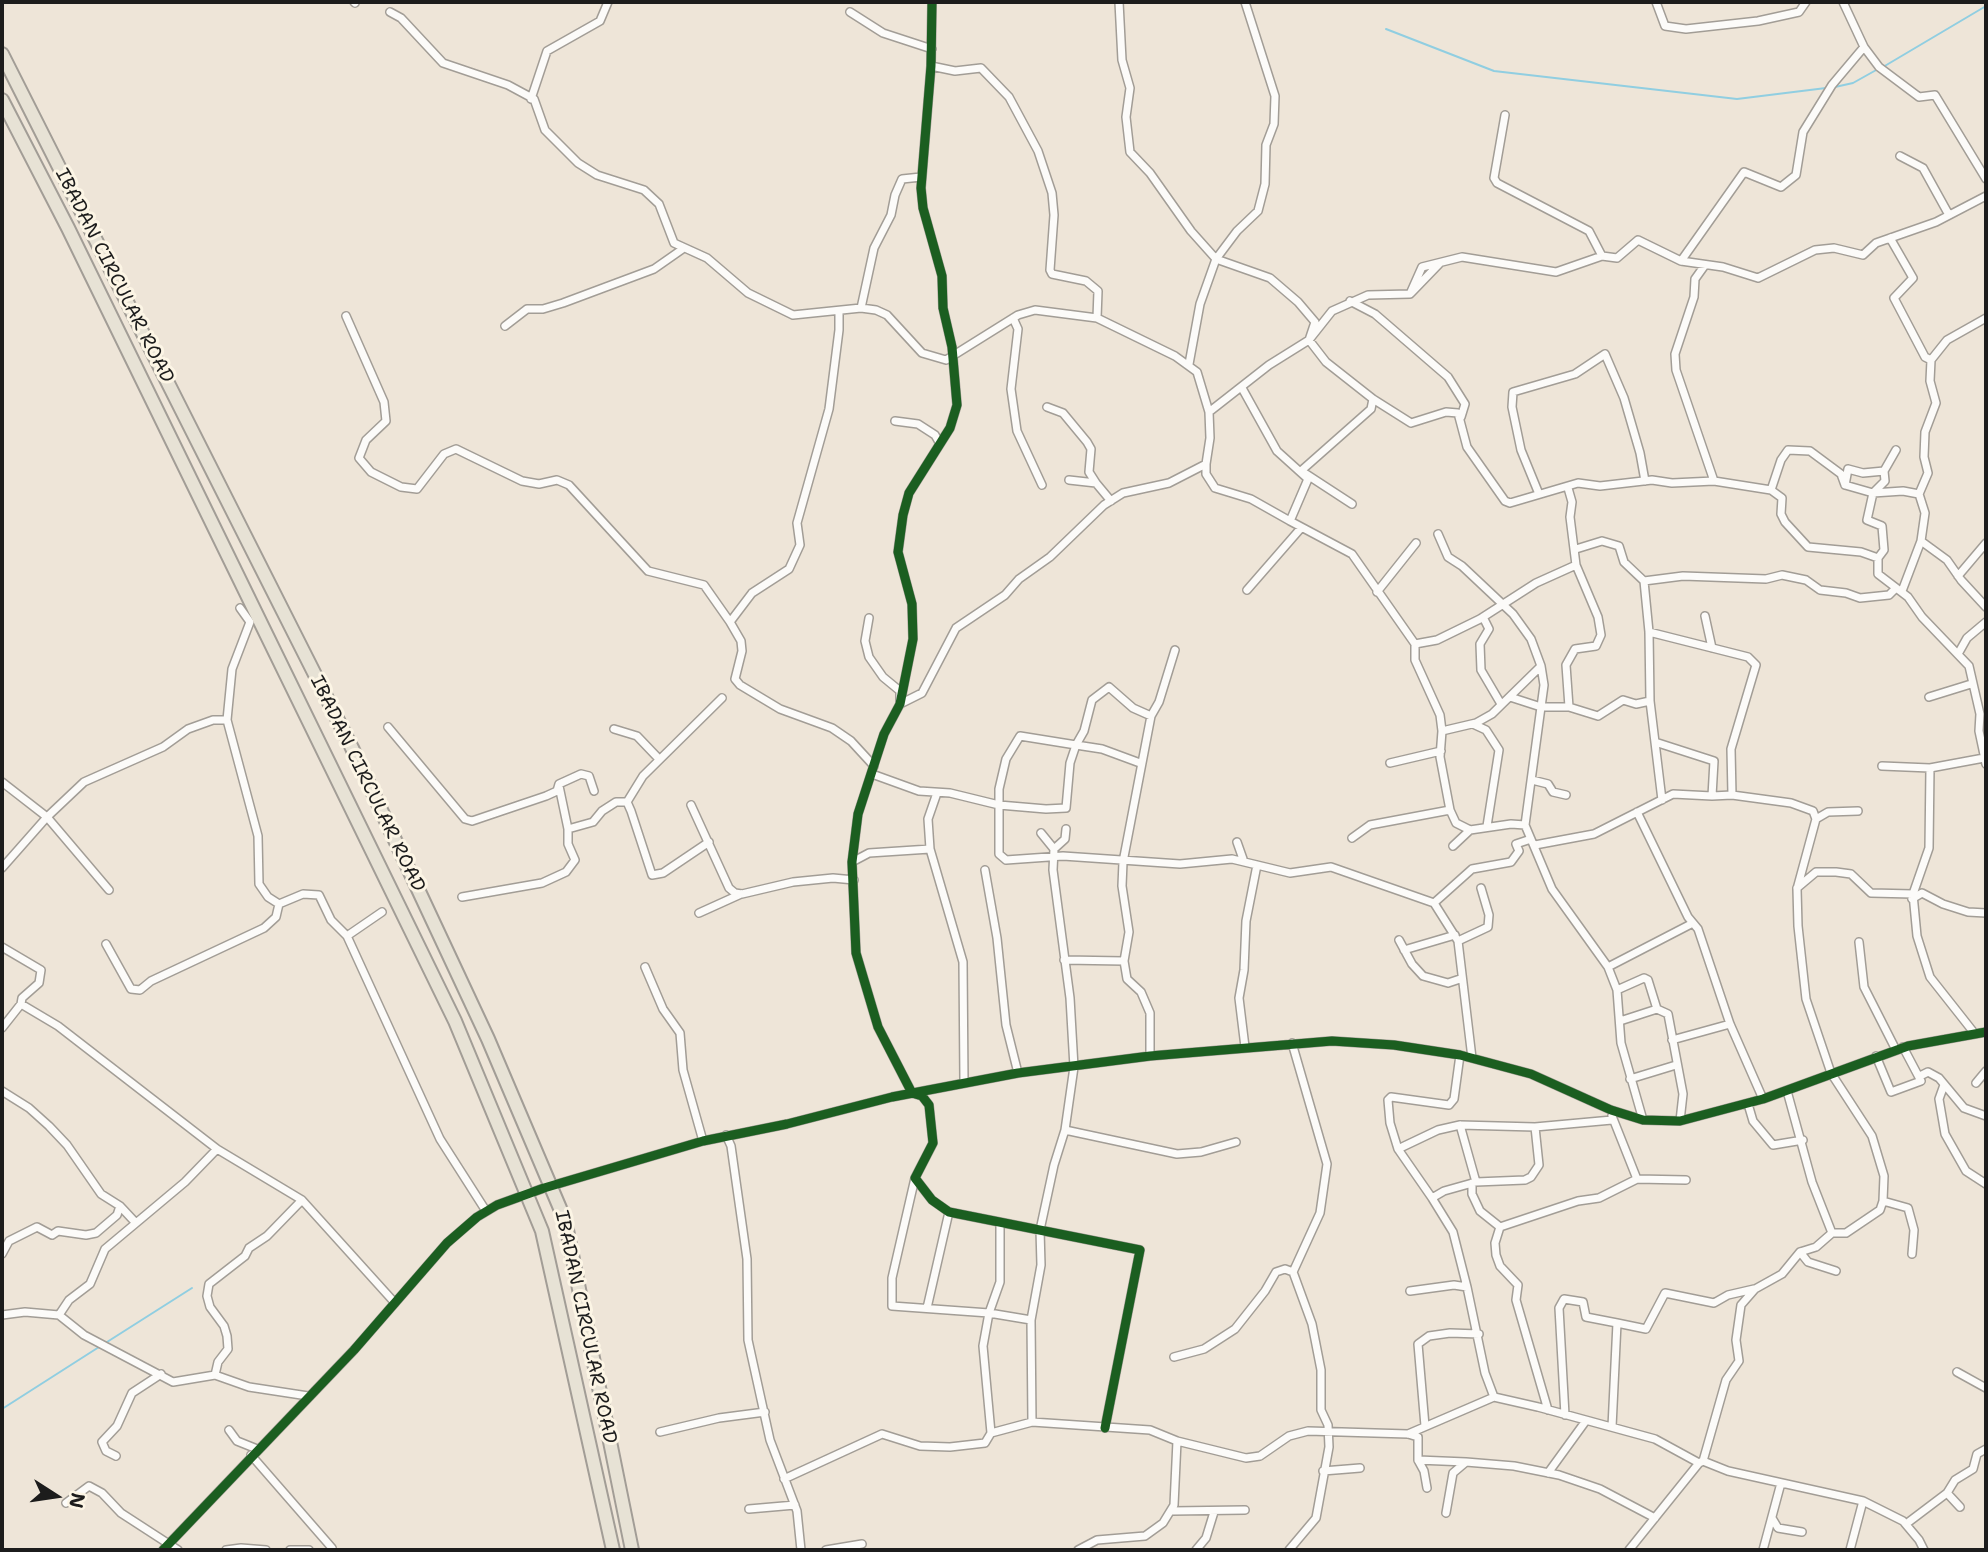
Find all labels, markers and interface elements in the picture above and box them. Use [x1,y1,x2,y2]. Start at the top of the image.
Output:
street label: IBADAN CIRCULAR ROAD [50,165,178,387]
street label: IBADAN CIRCULAR ROAD [305,672,429,896]
street label: IBADAN CIRCULAR ROAD [549,1208,621,1446]
north arrow [21,1461,91,1531]
text: N [63,1491,91,1510]

